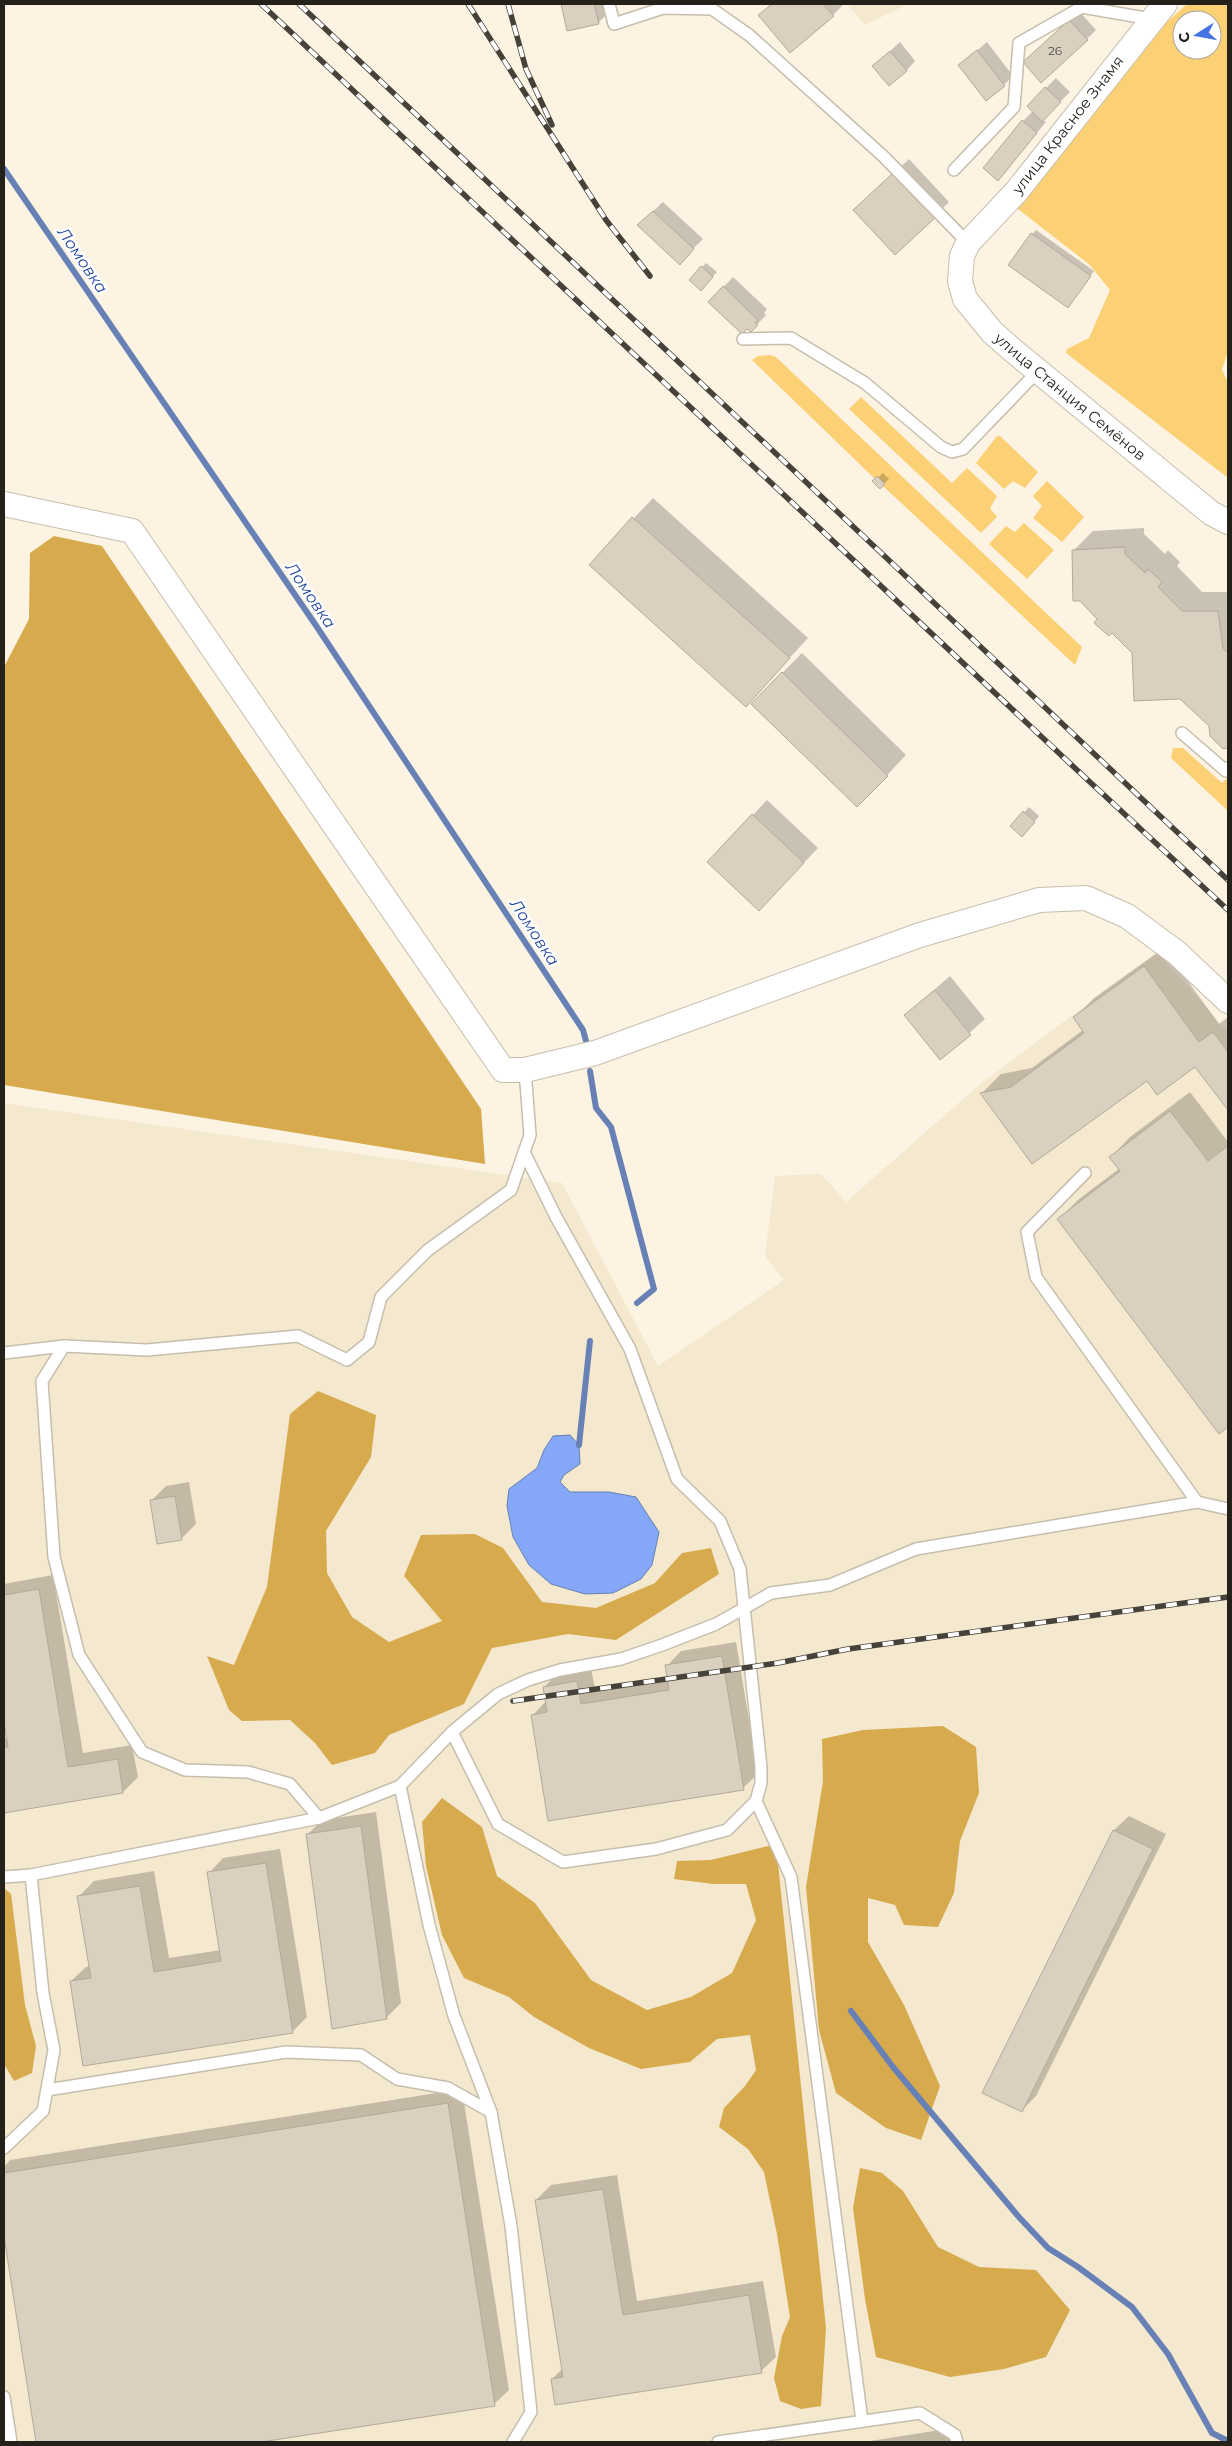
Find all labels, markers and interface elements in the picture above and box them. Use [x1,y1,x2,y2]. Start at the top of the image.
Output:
north arrow [1172,10,1222,60]
text: С [1174,31,1194,44]
house number: 26 [1048,43,1062,58]
street label: улица Красное Знамя [1007,52,1128,199]
water label: Ломовка [53,223,112,297]
street label: улица Станция Семёнов [990,328,1150,464]
water label: Ломовка [281,558,340,632]
water label: Ломовка [506,895,563,969]

